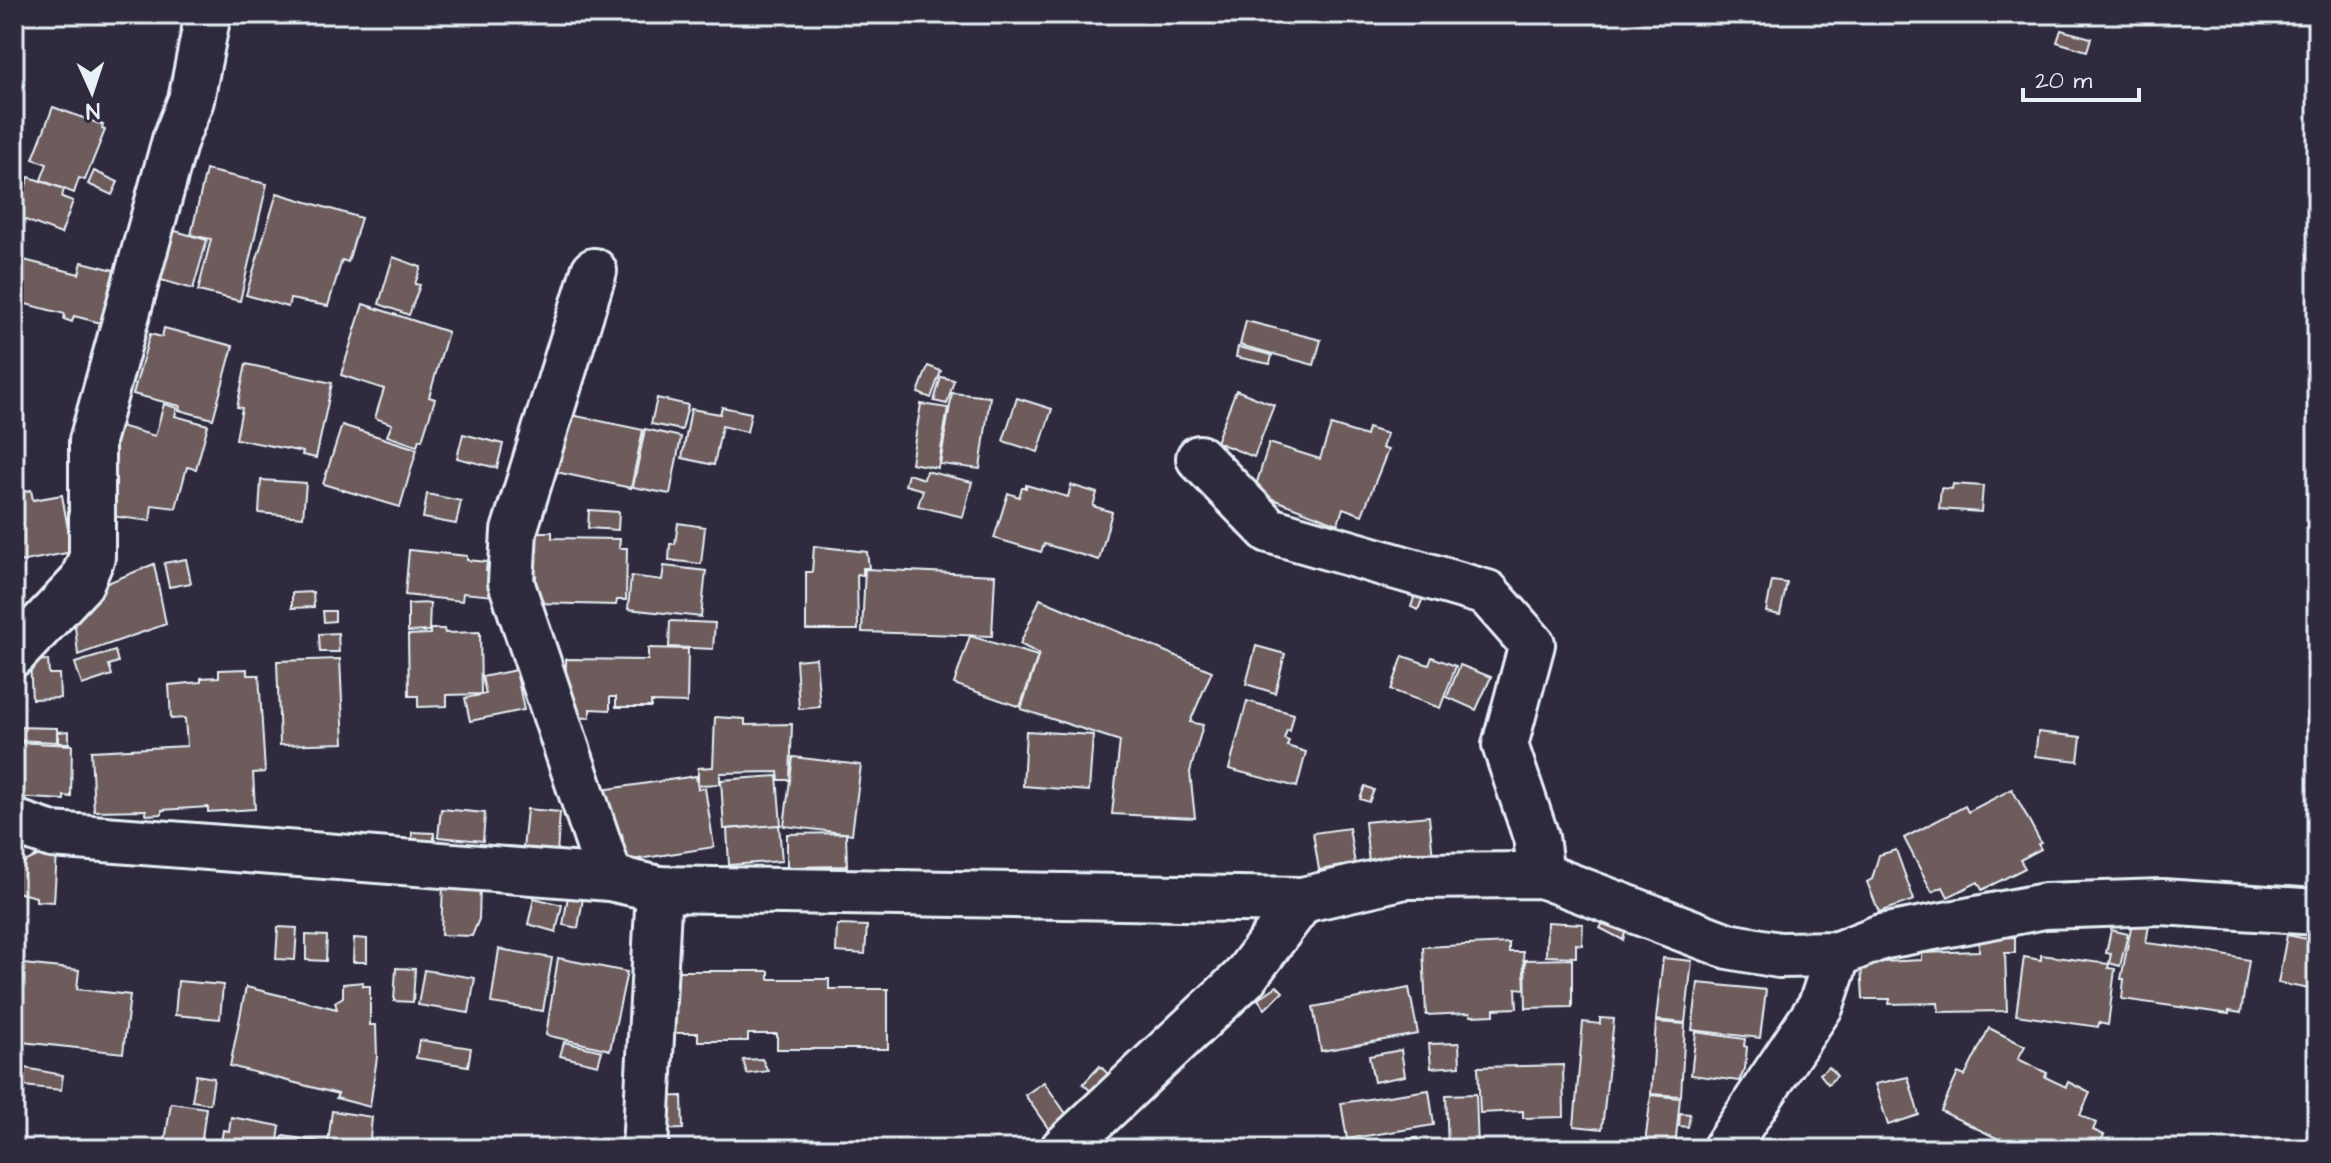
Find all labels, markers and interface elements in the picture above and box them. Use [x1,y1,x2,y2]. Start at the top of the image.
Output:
north arrow [52,52,132,132]
scale bar [2023,52,2139,102]
text: 20 m [2035,64,2092,98]
text: N [85,95,101,126]

